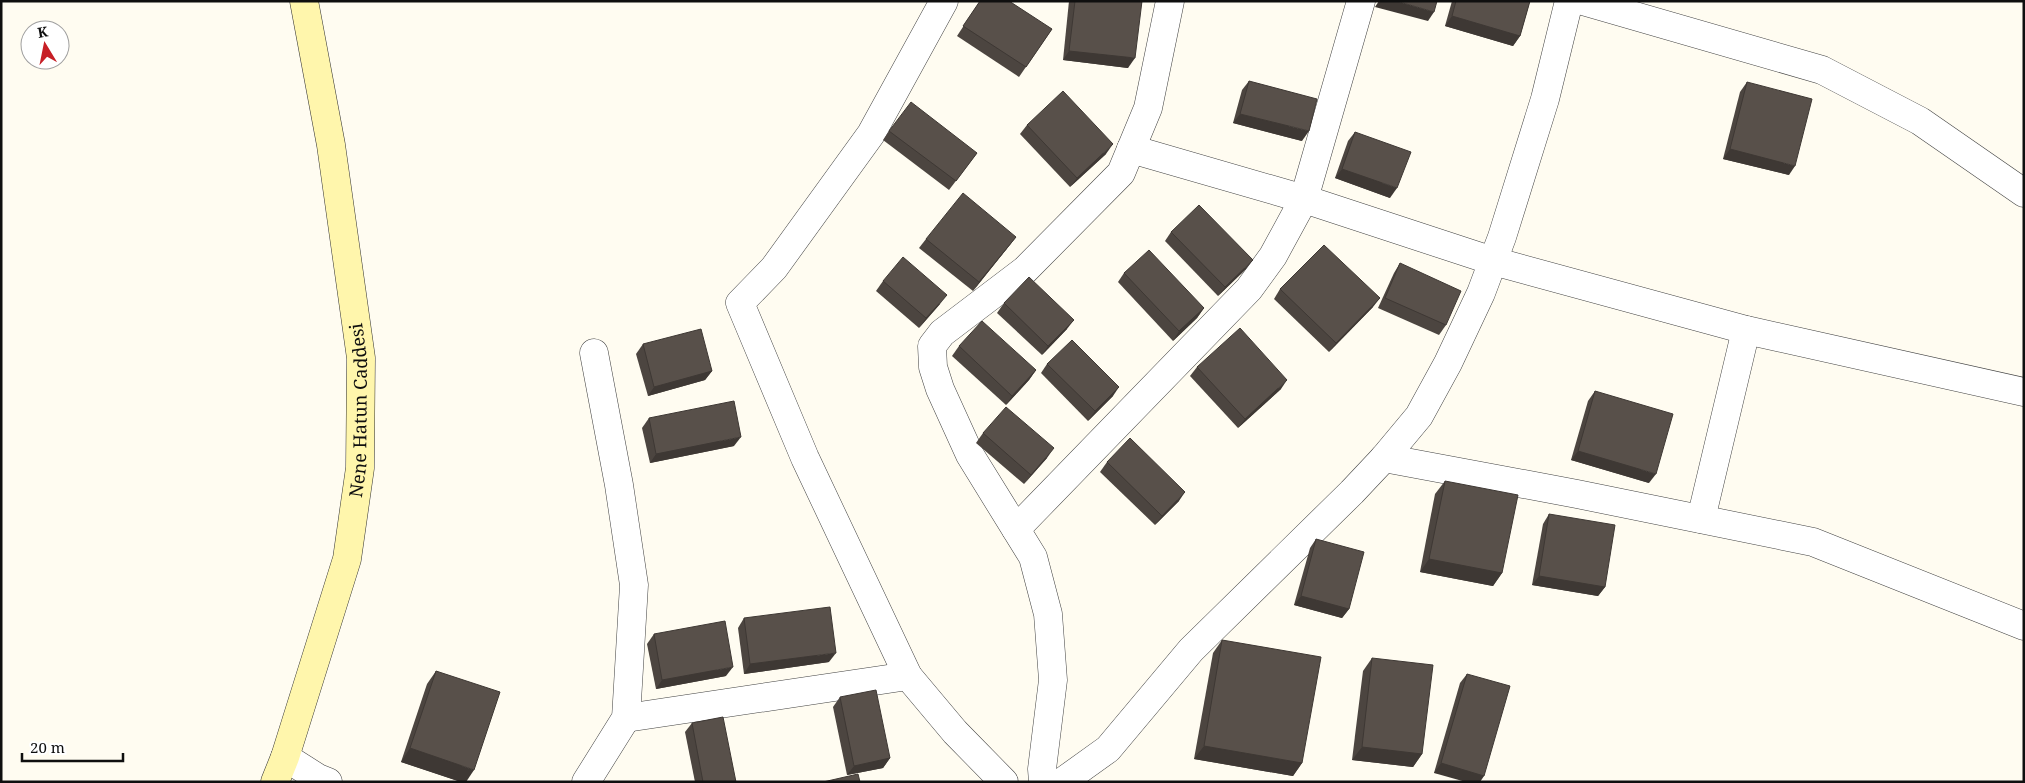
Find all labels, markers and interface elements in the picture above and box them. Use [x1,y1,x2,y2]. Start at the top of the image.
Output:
north arrow [20,20,70,70]
text: K [36,21,50,42]
street label: Nene Hatun Caddesi [343,322,372,499]
scale bar [22,730,124,762]
text: 20 m [30,737,65,757]

